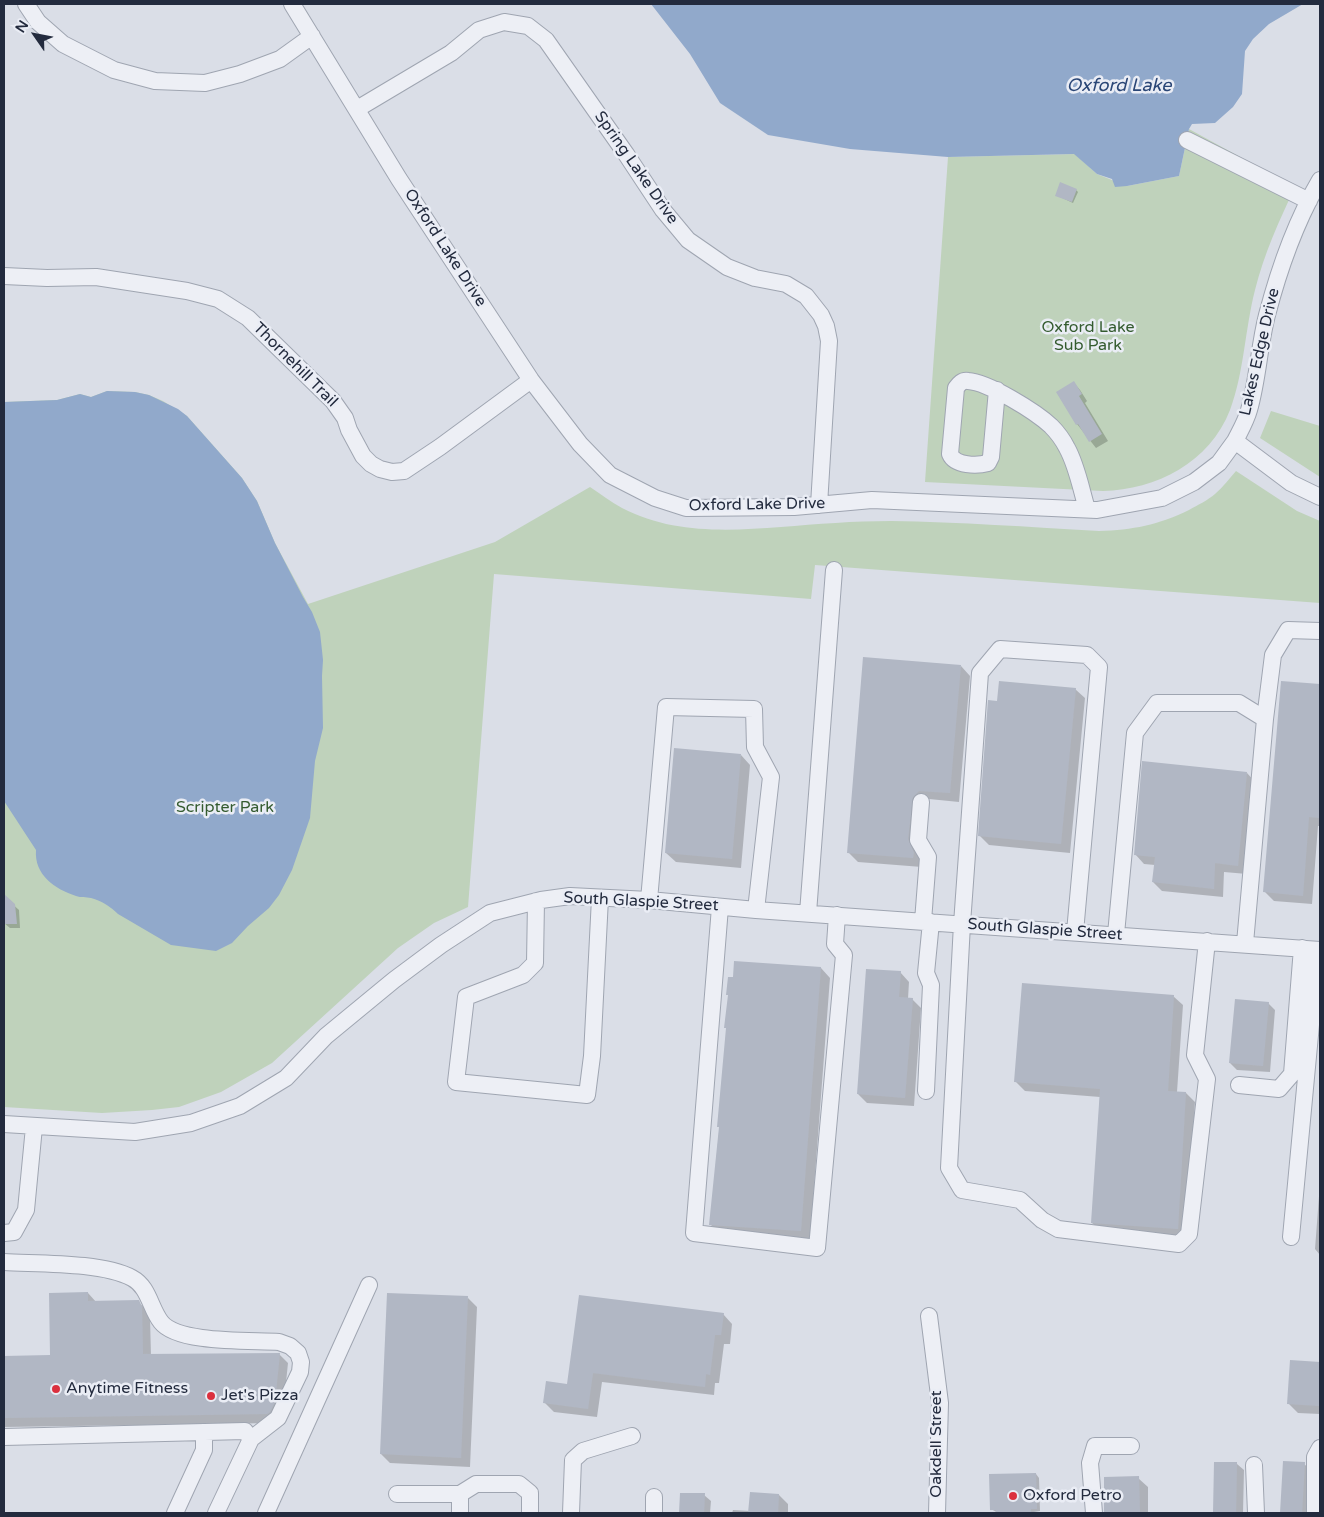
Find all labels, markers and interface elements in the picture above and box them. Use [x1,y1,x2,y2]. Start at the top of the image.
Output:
north arrow [10,10,60,60]
text: N [12,17,32,36]
water label: Oxford Lake [1067,75,1171,97]
street label: Spring Lake Drive [590,108,682,228]
street label: Oxford Lake Drive [400,185,490,311]
street label: Lakes Edge Drive [1236,286,1284,418]
park label: Oxford Lake Sub Park [1041,318,1135,356]
street label: Thornehill Trail [249,319,341,411]
street label: Oxford Lake Drive [688,494,826,516]
park label: Scripter Park [176,798,274,818]
street label: South Glaspie Street [563,888,719,916]
street label: South Glaspie Street [967,915,1123,945]
place label: Anytime Fitness [66,1379,188,1399]
marker: Anytime Fitness [50,1383,62,1395]
place label: Jet's Pizza [221,1386,299,1406]
marker: Jet's Pizza [205,1390,217,1402]
street label: Oakdell Street [927,1390,947,1498]
place label: Oxford Petro [1023,1486,1122,1506]
marker: Oxford Petro [1007,1490,1019,1502]

